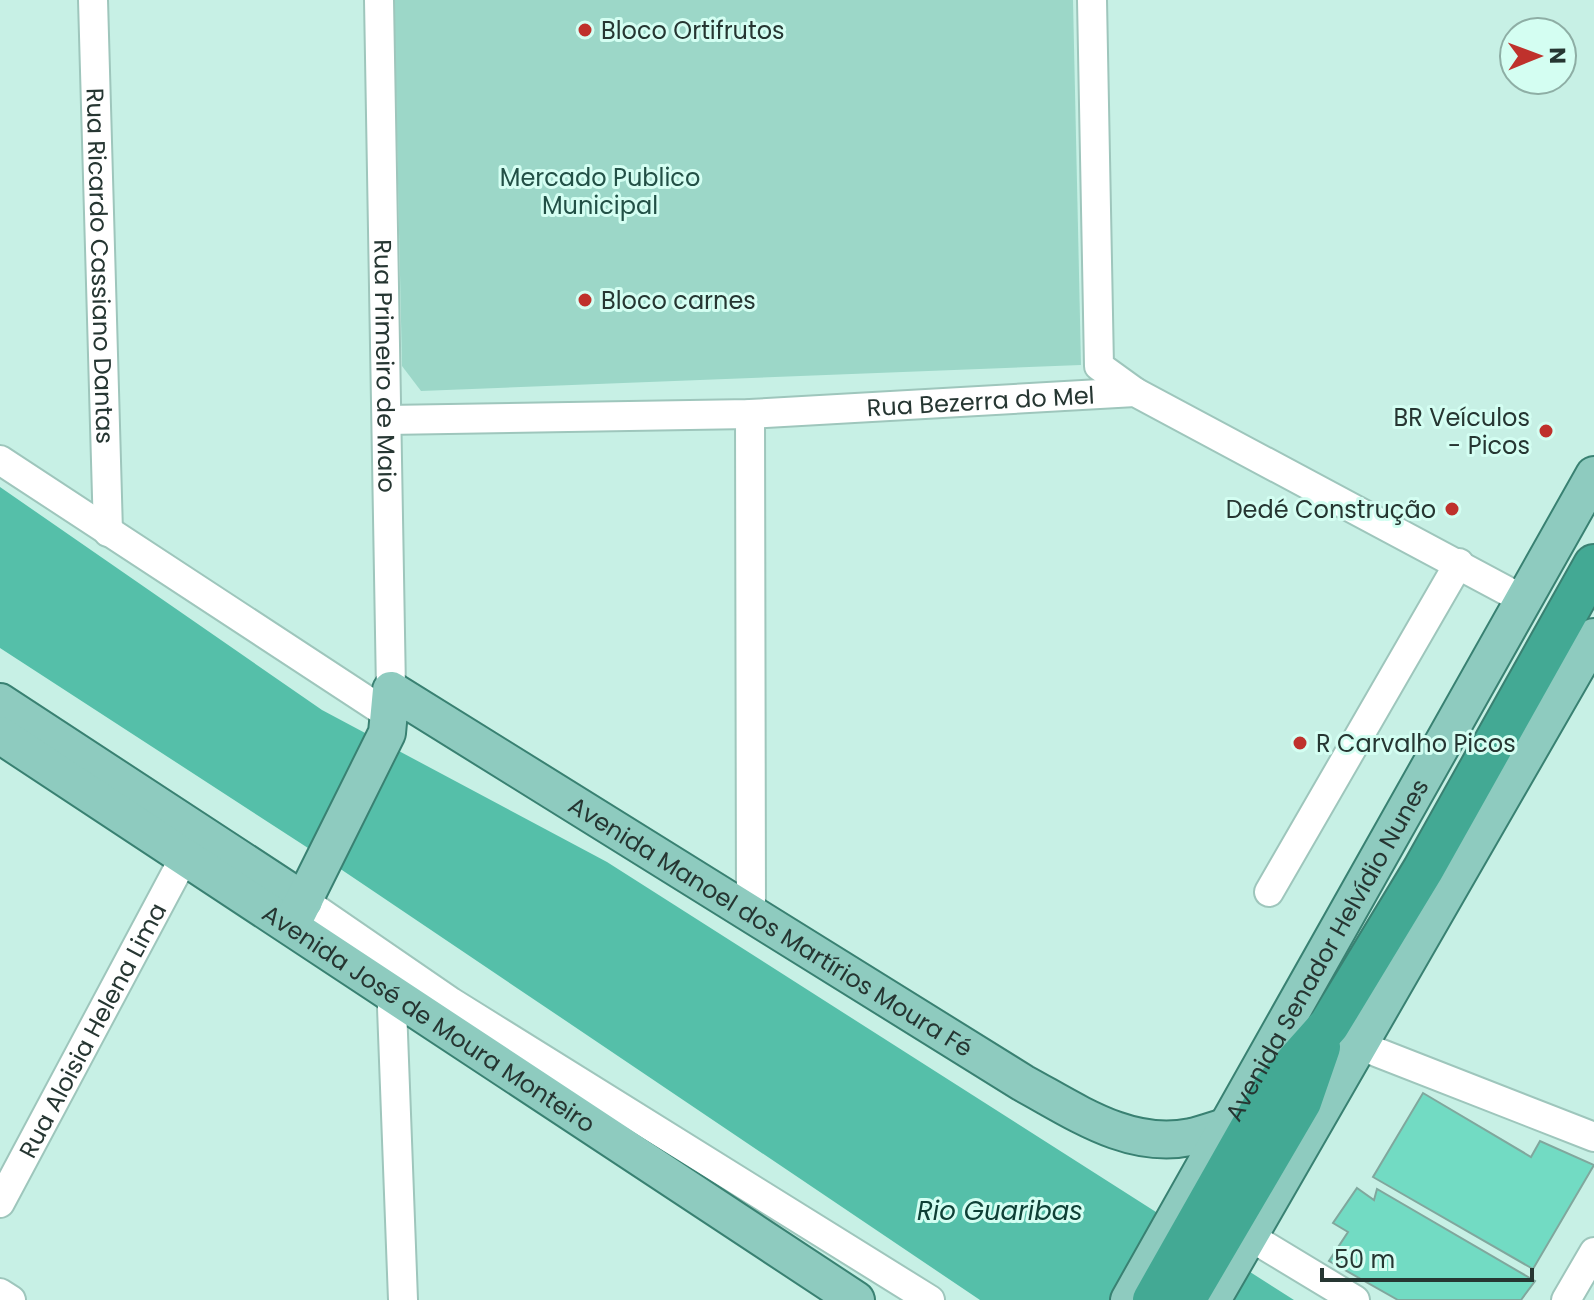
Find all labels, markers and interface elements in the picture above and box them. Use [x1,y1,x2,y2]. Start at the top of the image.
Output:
place label: Bloco Ortifrutos [601,14,785,47]
north arrow [1498,16,1578,96]
marker: Bloco Ortifrutos [576,21,594,39]
text: N [1542,47,1573,64]
street label: Rua Ricardo Cassiano Dantas [79,87,122,444]
park label: Mercado Publico Municipal [500,161,700,222]
street label: Rua Primeiro de Maio [367,239,404,493]
place label: Bloco carnes [601,284,756,317]
marker: Bloco carnes [576,291,594,309]
street label: Rua Bezerra do Mel [866,378,1095,424]
place label: BR Veículos - Picos [1394,401,1530,462]
marker: BR Veículos - Picos [1537,422,1555,440]
place label: Dedé Construção [1226,493,1436,526]
marker: Dedé Construção [1443,500,1461,518]
place label: R Carvalho Picos [1316,727,1516,760]
marker: R Carvalho Picos [1291,734,1309,752]
street label: Avenida Senador Helvídio Nunes [1217,773,1436,1127]
street label: Avenida Manoel dos Martírios Moura Fé [563,788,979,1064]
street label: Avenida José de Moura Monteiro [256,896,602,1140]
street label: Rua Aloisia Helena Lima [11,897,174,1163]
water label: Rio Guaribas [917,1193,1083,1229]
scale bar [1322,1232,1532,1282]
text: 50 m [1334,1243,1395,1276]

